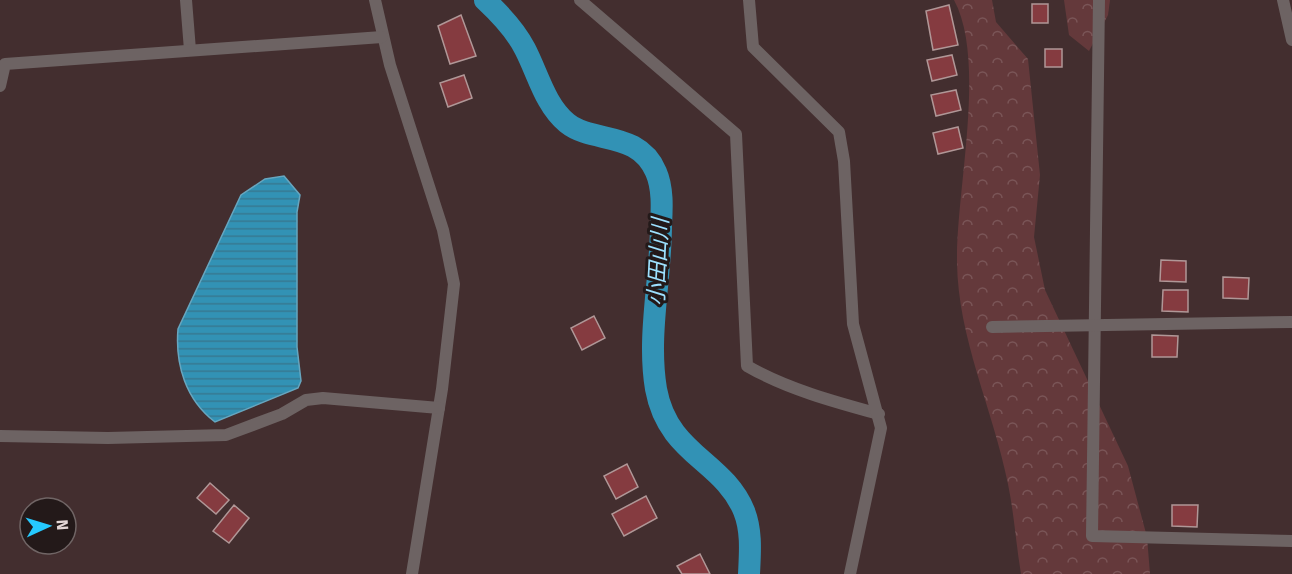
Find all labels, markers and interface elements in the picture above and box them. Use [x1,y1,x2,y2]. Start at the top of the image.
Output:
water label: 小田山川 [642,215,674,307]
north arrow [18,496,78,556]
text: N [53,519,72,531]

